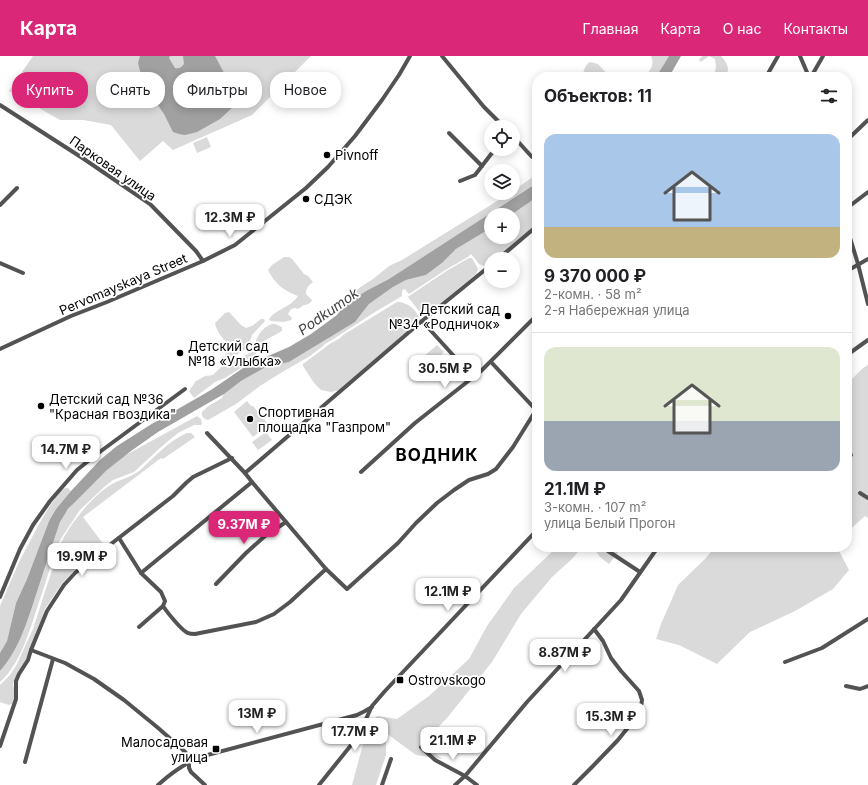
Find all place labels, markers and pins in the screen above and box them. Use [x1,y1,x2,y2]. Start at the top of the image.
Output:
place label: Pivnoff [335,147,379,163]
marker: Pivnoff [322,150,332,160]
place label: СДЭК [314,191,353,207]
marker: СДЭК [301,194,311,204]
pin: 12.3M ₽ [193,204,267,238]
place label: Детский сад №34 «Родничок» [389,301,500,332]
marker: Детский сад №34 «Родничок» [503,311,513,321]
place label: Детский сад №18 «Улыбка» [188,338,282,369]
marker: Детский сад №18 «Улыбка» [175,348,185,358]
pin: 30.5M ₽ [408,355,482,389]
place label: Детский сад №36 "Красная гвоздика" [49,391,176,422]
marker: Детский сад №36 "Красная гвоздика" [36,401,46,411]
place label: Спортивная площадка "Газпром" [258,404,391,435]
marker: Спортивная площадка "Газпром" [245,414,255,424]
pin: 14.7M ₽ [29,436,103,470]
pin: 9.37M ₽ [207,511,281,545]
pin: 19.9M ₽ [45,543,119,577]
pin: 12.1M ₽ [411,578,485,612]
pin: 8.87M ₽ [528,639,602,673]
place label: Ostrovskogo [408,672,486,688]
marker: Ostrovskogo [395,675,405,685]
pin: 13M ₽ [229,700,285,734]
pin: 15.3M ₽ [574,703,648,737]
pin: 17.7M ₽ [318,718,392,752]
pin: 21.1M ₽ [416,727,490,761]
place label: Малосадовая улица [121,734,208,765]
marker: Малосадовая улица [211,744,221,754]

